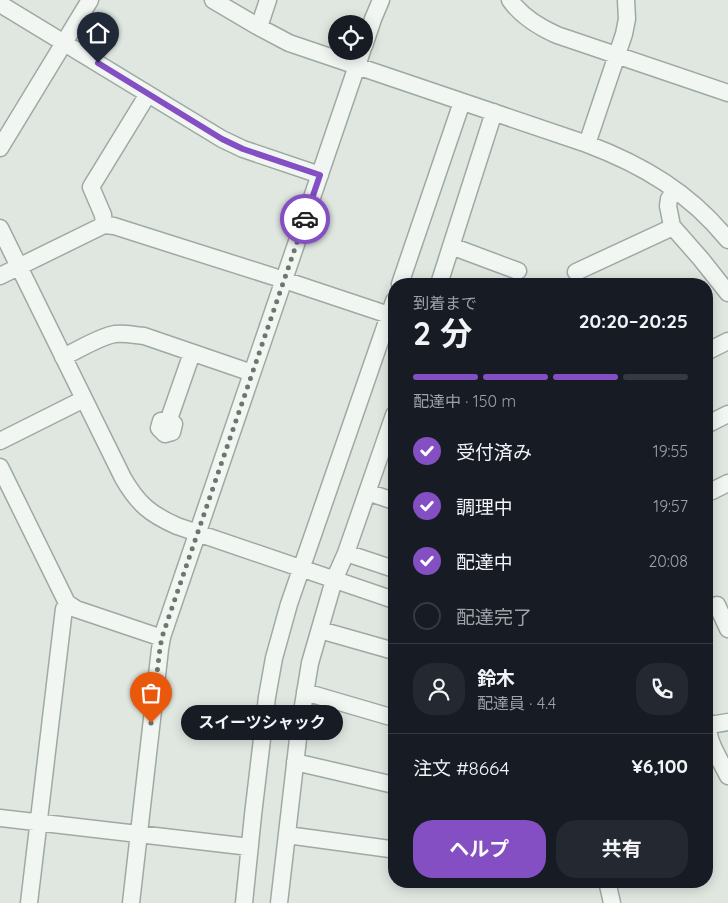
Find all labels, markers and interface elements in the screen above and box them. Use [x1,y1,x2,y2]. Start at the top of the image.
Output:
pin [77,12,119,63]
map controls [328,15,373,60]
button: locate [328,15,373,60]
icon: home [84,19,112,47]
courier [280,194,330,244]
icon: car [291,205,319,233]
text: 到着まで [413,293,477,313]
text: 20:20–20:25 [579,309,688,333]
text: 2 分 [413,313,472,353]
text: 配達中 · 150 m [413,391,516,411]
icon: check [413,437,441,465]
text: 受付済み [456,440,532,464]
text: 19:55 [653,441,688,461]
icon: check [413,492,441,520]
text: 調理中 [456,495,513,519]
text: 19:57 [653,496,688,516]
icon: check [413,547,441,575]
text: 配達中 [456,550,513,574]
text: 20:08 [648,551,688,571]
text: 配達完了 [456,605,532,629]
button: person [413,663,465,715]
button: phone [636,663,688,715]
text: 鈴木 [477,666,515,690]
pin [130,672,172,723]
icon: bag [137,679,165,707]
text: 配達員 · 4.4 [477,693,556,713]
callout: スイーツシャック [181,706,344,740]
text: スイーツシャック [198,712,326,732]
text: ¥6,100 [632,754,688,778]
text: 注文 #8664 [413,756,510,780]
button: ヘルプ [413,820,546,878]
button: 共有 [556,820,688,878]

